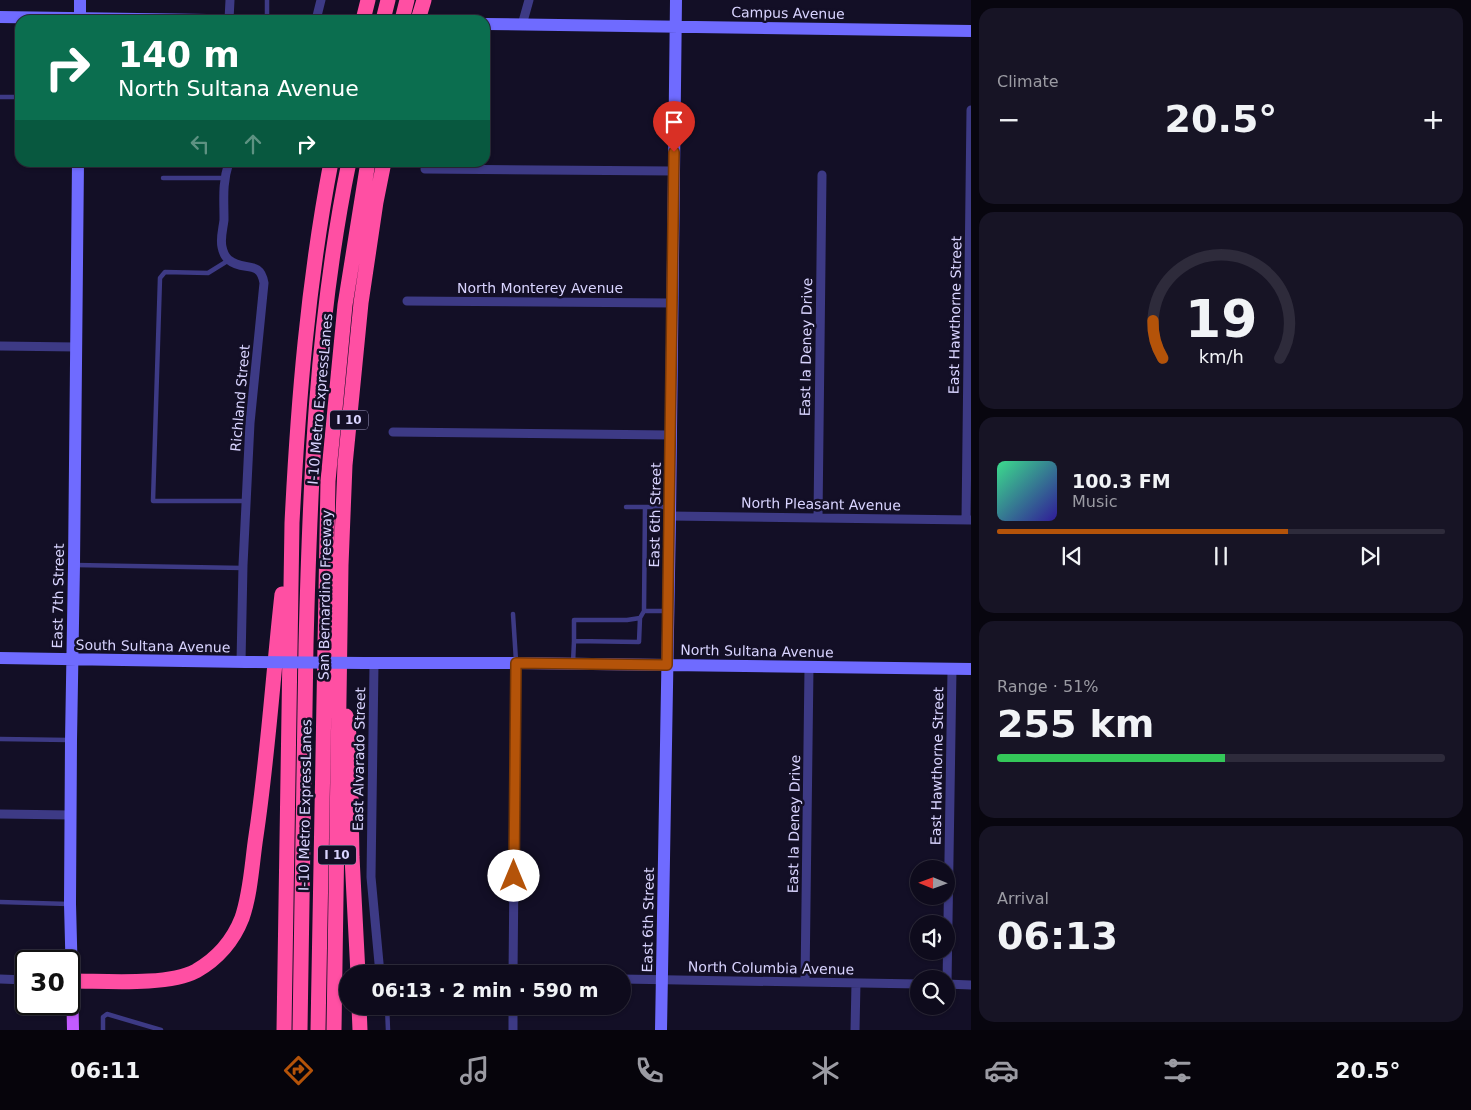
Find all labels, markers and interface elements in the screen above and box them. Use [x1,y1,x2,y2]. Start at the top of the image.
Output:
street label: Campus Avenue [731,4,845,22]
icon: right [35,35,100,100]
text: 140 m [118,35,240,75]
text: Climate [997,72,1059,91]
text: North Sultana Avenue [118,76,359,101]
text: 20.5° [1165,97,1277,141]
pin [653,101,695,152]
text: − [997,103,1020,136]
text: + [1422,103,1445,136]
icon: arrive [660,108,688,136]
icon: left [186,130,214,158]
icon: ahead [239,130,267,158]
icon: right [292,130,320,158]
street label: East Hawthorne Street [946,235,964,394]
street label: East la Deney Drive [797,278,815,416]
street label: North Monterey Avenue [457,280,623,296]
text: 19 [1185,289,1257,349]
street label: I-10 Metro ExpressLanes [305,313,335,485]
street label: Richland Street [227,343,253,452]
text: km/h [1198,346,1244,367]
road number: I 10 [330,410,368,430]
street label: East 6th Street [646,462,664,568]
text: 100.3 FM [1072,470,1171,492]
text: Music [1072,492,1118,511]
street label: North Pleasant Avenue [741,495,901,513]
street label: San Bernardino Freeway [316,510,334,680]
icon: previous [1058,542,1086,570]
icon: pause [1207,542,1235,570]
icon: next [1356,542,1384,570]
street label: East 7th Street [49,543,67,649]
street label: South Sultana Avenue [75,637,231,655]
street label: North Sultana Avenue [680,642,834,660]
text: Range · 51% [997,677,1099,696]
street label: East Alvarado Street [350,686,368,831]
street label: East Hawthorne Street [928,686,946,845]
text: 255 km [997,702,1154,746]
street label: I-10 Metro ExpressLanes [296,719,314,891]
street label: East la Deney Drive [785,755,803,893]
road number: I 10 [318,846,356,864]
position arrow [487,849,539,901]
north arrow [910,860,955,905]
map controls [910,860,955,1015]
street label: East 6th Street [639,867,657,973]
text: Arrival [997,889,1049,908]
text: 06:13 [997,914,1118,958]
button: sound [910,915,955,960]
speed limit sign: 30 [15,950,80,1015]
street label: North Columbia Avenue [688,959,854,977]
button: search [910,970,955,1015]
text: 06:13 · 2 min · 590 m [371,979,599,1001]
icon: directions [281,1053,316,1088]
icon: music [457,1053,492,1088]
icon: phone [632,1053,667,1088]
icon: climate [808,1053,843,1088]
icon: car [984,1053,1019,1088]
icon: filters [1160,1053,1195,1088]
text: 06:11 [70,1058,140,1083]
text: 20.5° [1335,1058,1401,1083]

